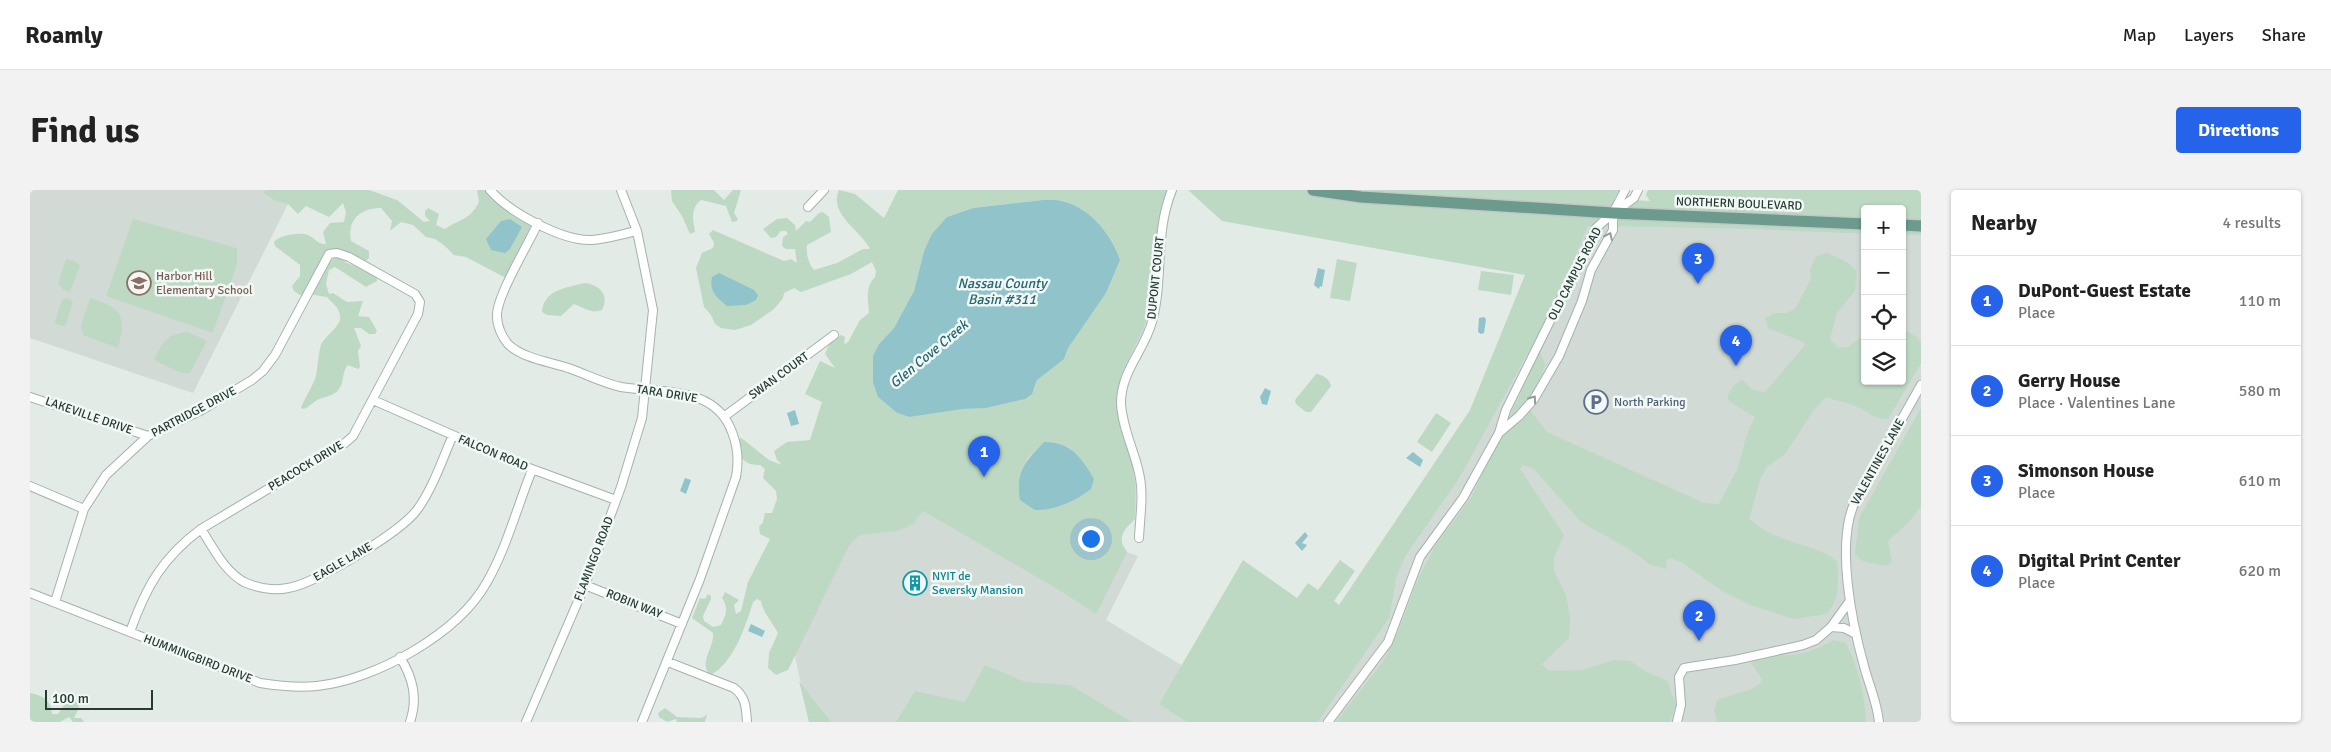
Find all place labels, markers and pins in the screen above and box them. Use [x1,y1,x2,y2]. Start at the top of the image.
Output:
pin: 3 [1682,243,1714,284]
place label: Harbor Hill Elementary School [156,269,253,298]
school or university icon: Harbor Hill Elementary School [126,270,152,296]
pin: 4 [1720,325,1752,366]
parking icon: North Parking [1583,389,1609,415]
place label: North Parking [1614,395,1686,410]
pin: 1 [968,436,1000,477]
place label: NYIT de Seversky Mansion [932,569,1023,598]
building icon: NYIT de Seversky Mansion [902,570,928,596]
pin: 2 [1683,600,1715,641]

